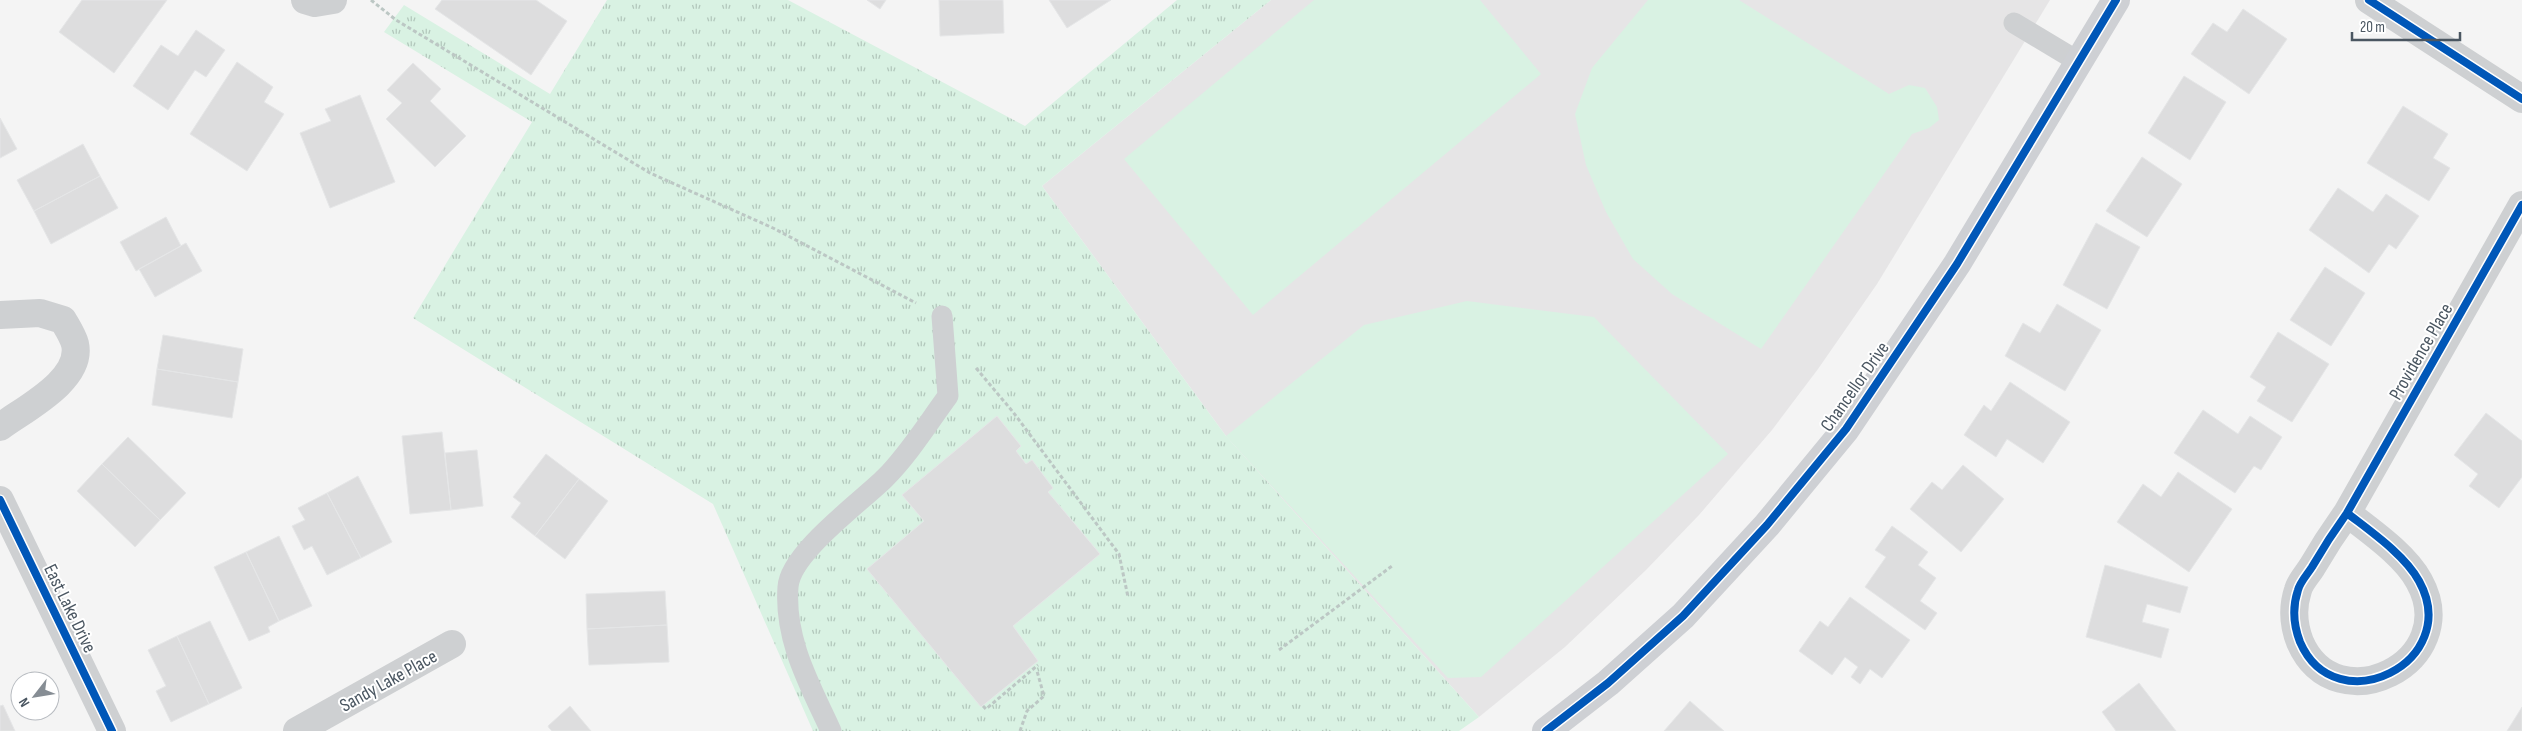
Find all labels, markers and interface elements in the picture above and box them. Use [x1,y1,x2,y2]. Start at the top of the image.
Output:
scale bar [2352,10,2460,42]
text: 20 m [2360,18,2385,37]
street label: Providence Place [2384,299,2458,404]
street label: Chancellor Drive [1816,337,1895,436]
street label: East Lake Drive [38,561,101,657]
street label: Sandy Lake Place [336,645,441,718]
north arrow [10,671,60,721]
text: N [15,695,33,710]

